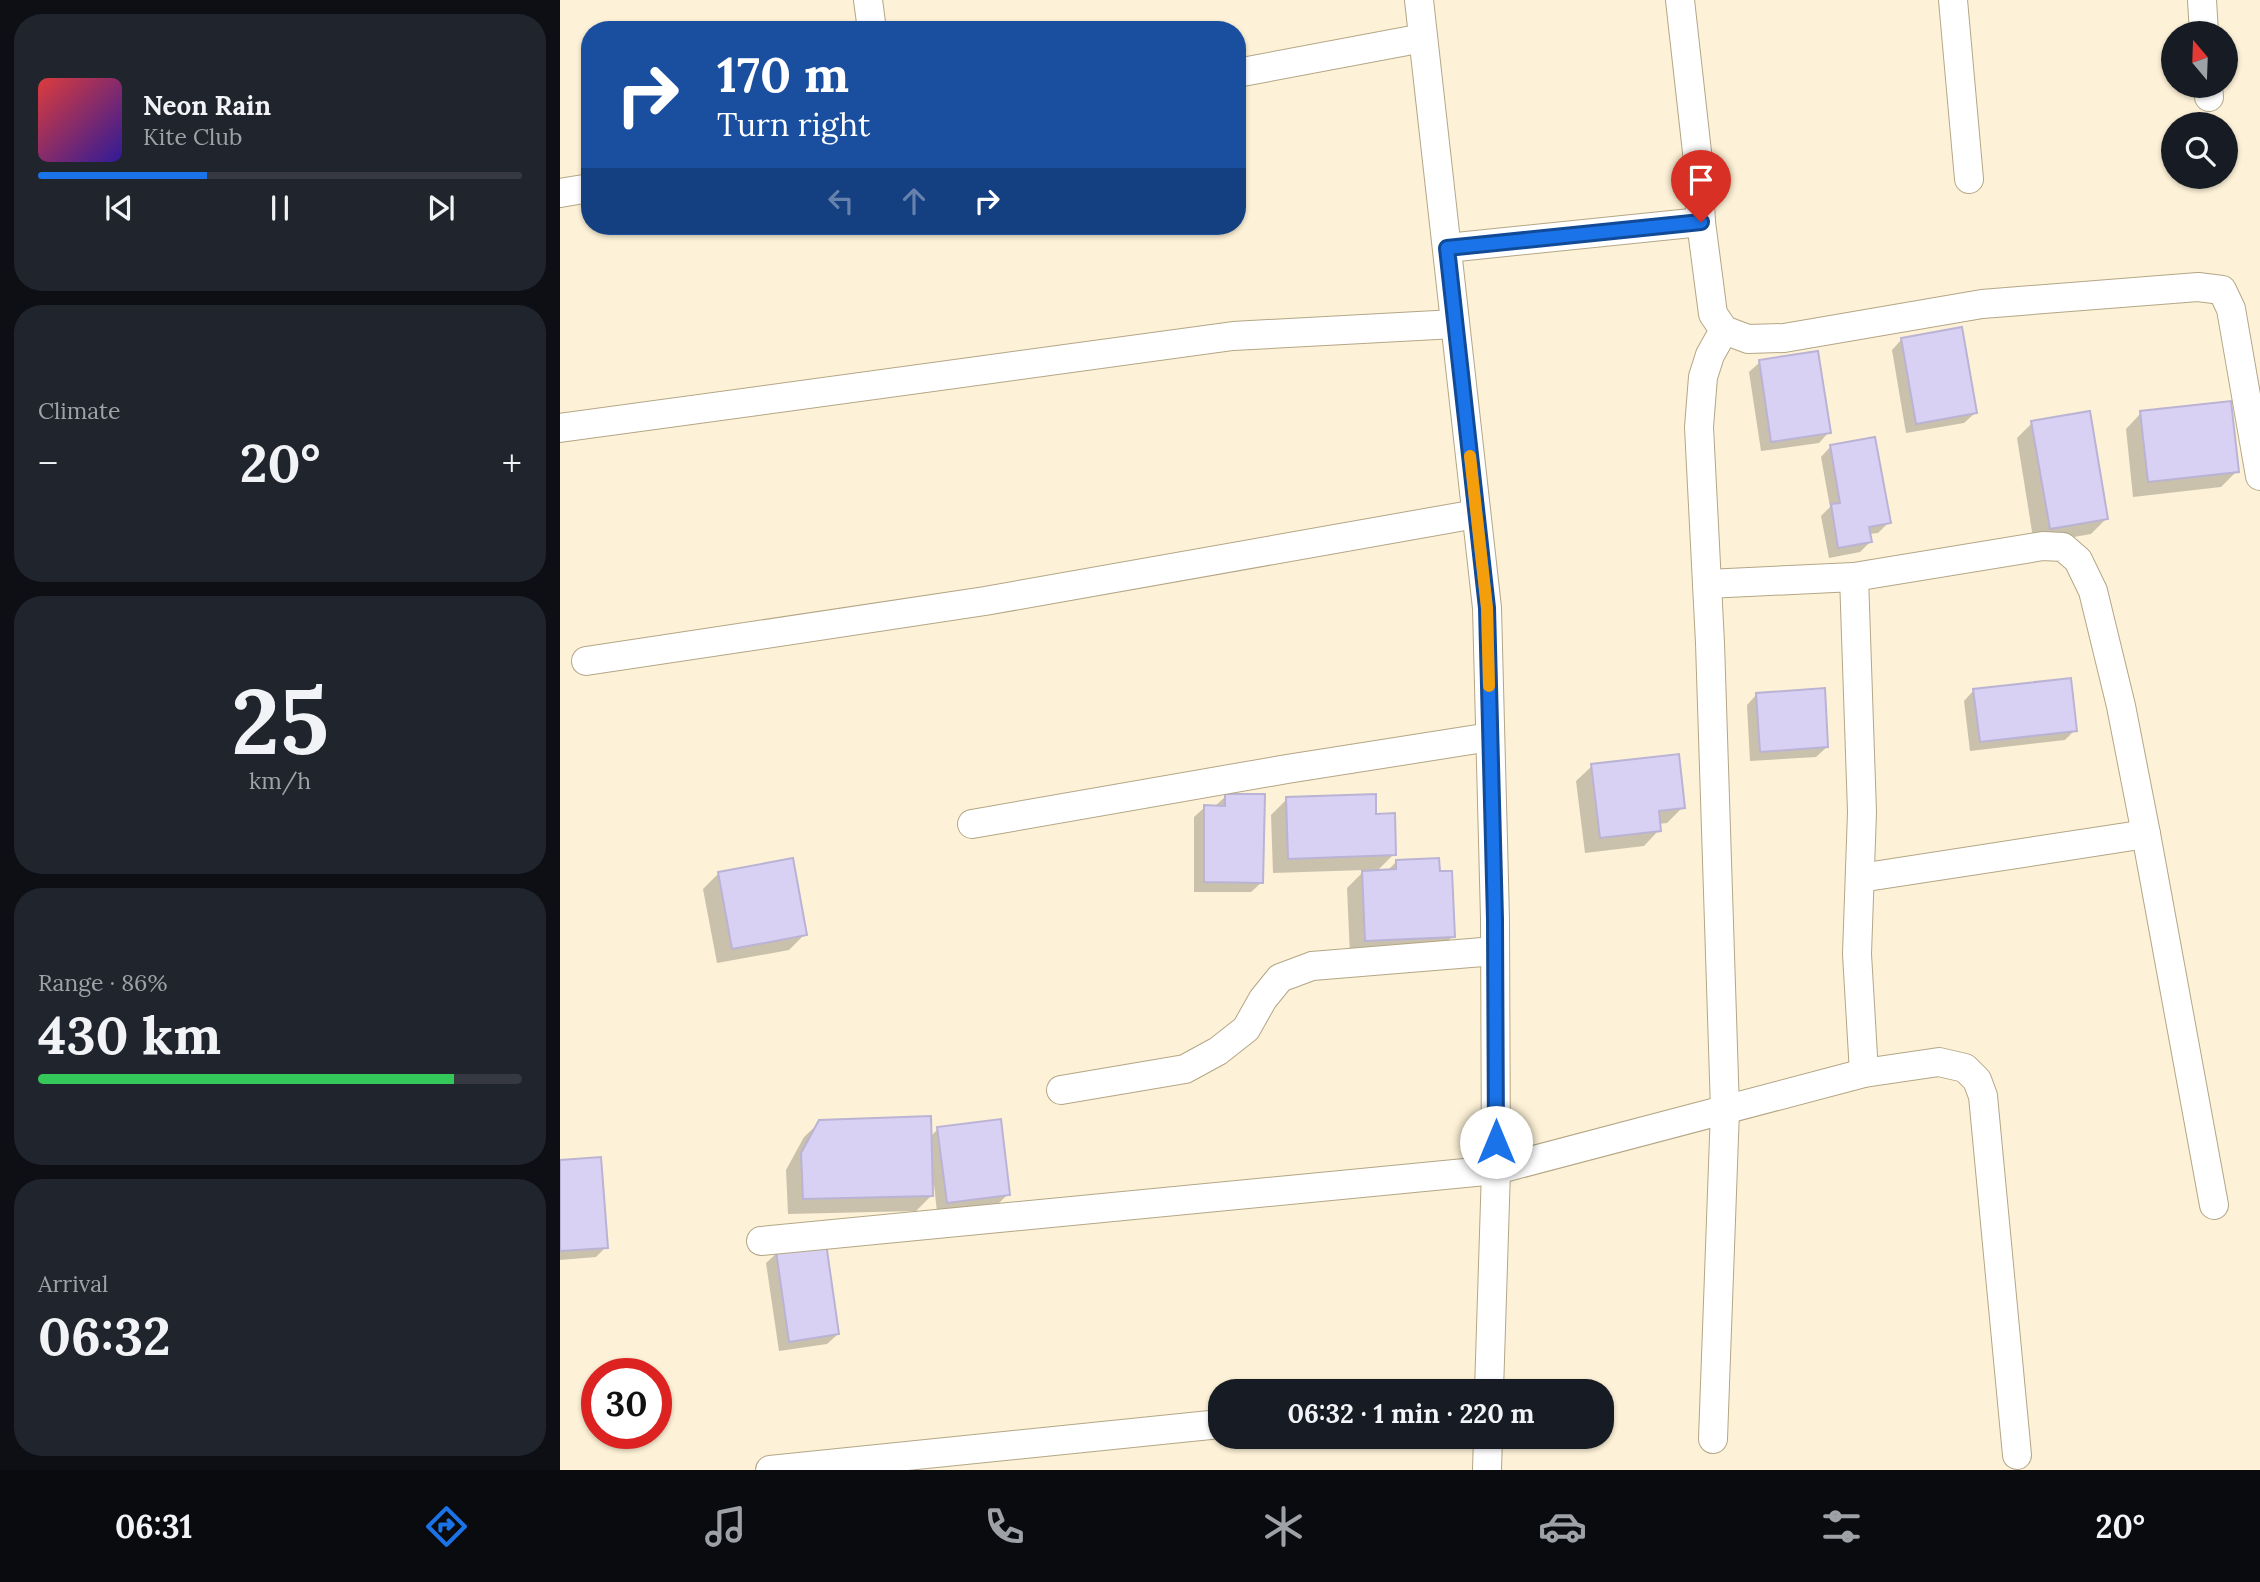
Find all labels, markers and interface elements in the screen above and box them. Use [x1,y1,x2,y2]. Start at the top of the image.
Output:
north arrow [2161,21,2238,98]
map controls [2161,21,2238,189]
text: 170 m [717,43,849,105]
icon: right [602,49,693,140]
text: Neon Rain [143,89,271,122]
text: Turn right [717,104,870,145]
button: search [2161,112,2238,189]
text: Kite Club [143,122,242,151]
pin [1671,150,1731,222]
icon: arrive [1682,161,1720,199]
icon: left [822,182,860,220]
icon: ahead [895,182,933,220]
icon: right [968,182,1006,220]
icon: previous [100,189,138,227]
icon: pause [261,189,299,227]
icon: next [422,189,460,227]
text: Climate [38,396,120,425]
text: 20° [240,430,320,496]
text: − [38,439,58,487]
text: + [502,439,522,487]
text: 25 [231,662,329,779]
text: km/h [249,766,311,795]
text: Range · 86% [38,968,167,997]
text: 430 km [38,1002,221,1068]
position arrow [1459,1105,1533,1179]
text: Arrival [38,1269,108,1298]
text: 06:32 [38,1303,171,1369]
speed limit sign: 30 [581,1358,672,1449]
text: 06:32 · 1 min · 220 m [1288,1397,1534,1430]
icon: directions [422,1502,471,1551]
icon: music [701,1502,750,1551]
icon: phone [980,1502,1029,1551]
icon: climate [1259,1502,1308,1551]
icon: car [1538,1502,1587,1551]
icon: filters [1817,1502,1866,1551]
text: 06:31 [115,1506,193,1547]
text: 20° [2095,1506,2145,1547]

